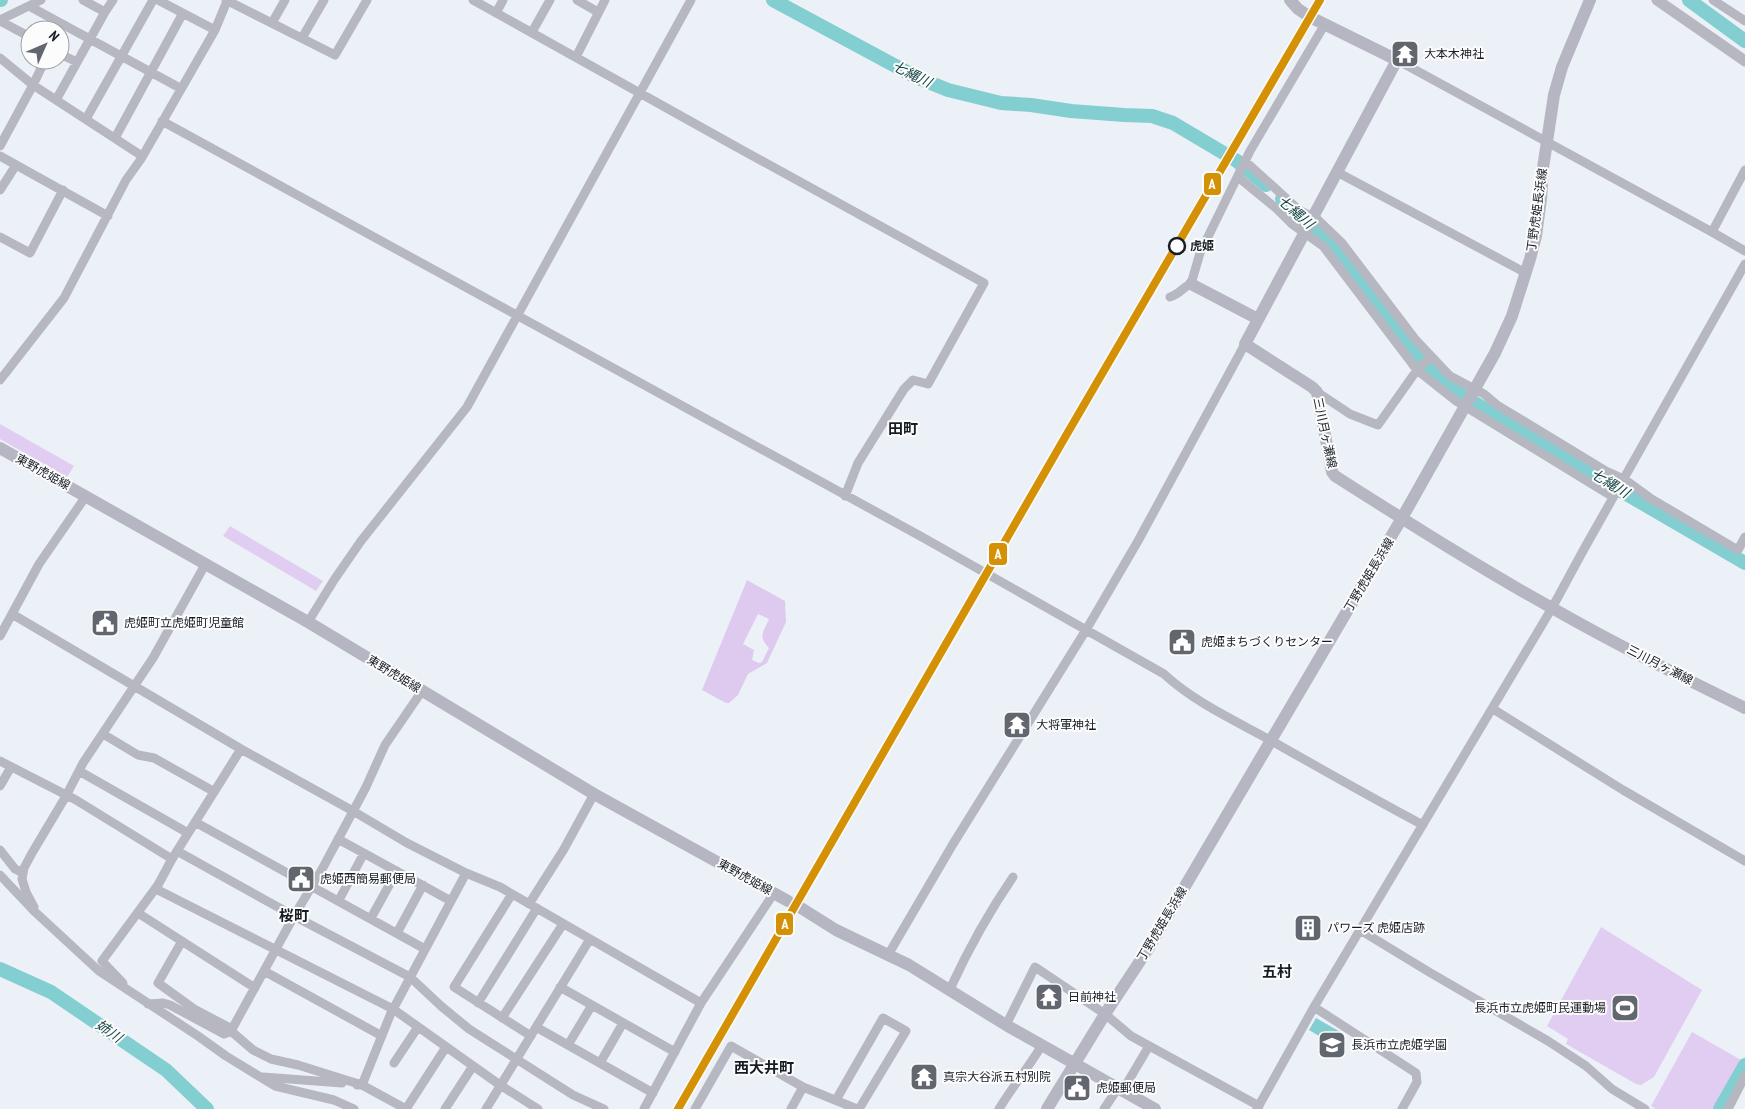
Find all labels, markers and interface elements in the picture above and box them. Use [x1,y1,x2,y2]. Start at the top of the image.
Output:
north arrow [20,20,70,70]
text: N [45,27,63,45]
temple icon: 大本木神社 [1390,39,1420,69]
place label: 大本木神社 [1424,46,1484,61]
water label: 七縄川 [889,57,937,92]
street label: 丁野虎姫長浜線 [1523,167,1550,253]
line badge: A [1203,172,1222,196]
text: A [1207,175,1216,193]
water label: 七縄川 [1274,191,1319,234]
marker: 虎姫 [1168,237,1186,255]
place label: 虎姫 [1190,238,1214,253]
street label: 三川月ヶ瀬線 [1311,396,1340,470]
district label: 田町 [888,419,918,438]
street label: 東野虎姫線 [13,450,73,493]
water label: 七縄川 [1587,464,1634,503]
street label: 丁野虎姫長浜線 [1341,535,1397,615]
line badge: A [988,542,1008,566]
text: A [993,545,1002,563]
public building icon: 虎姫町立虎姫町児童館 [90,608,120,638]
place label: 虎姫町立虎姫町児童館 [124,615,244,630]
public building icon: 虎姫まちづくりセンター [1167,627,1197,657]
place label: 虎姫まちづくりセンター [1201,634,1333,649]
street label: 三川月ヶ瀬線 [1625,642,1696,688]
street label: 東野虎姫線 [365,652,424,695]
temple icon: 大将軍神社 [1002,710,1032,740]
place label: 大将軍神社 [1036,717,1096,732]
street label: 東野虎姫線 [715,855,775,898]
public building icon: 虎姫西簡易郵便局 [286,864,316,894]
place label: 虎姫西簡易郵便局 [320,871,416,886]
street label: 丁野虎姫長浜線 [1134,884,1190,964]
district label: 桜町 [279,906,309,925]
line badge: A [775,912,794,936]
building icon: パワーズ 虎姫店跡 [1293,913,1323,943]
text: A [780,915,789,933]
place label: パワーズ 虎姫店跡 [1327,920,1425,935]
district label: 五村 [1262,962,1292,981]
temple icon: 日前神社 [1034,982,1064,1012]
place label: 日前神社 [1068,989,1116,1004]
sports icon: 長浜市立虎姫町民運動場 [1610,993,1640,1023]
place label: 長浜市立虎姫町民運動場 [1474,1000,1606,1015]
water label: 姉川 [92,1016,127,1047]
school or university icon: 長浜市立虎姫学園 [1317,1030,1347,1060]
place label: 長浜市立虎姫学園 [1351,1037,1447,1052]
district label: 西大井町 [734,1058,794,1077]
temple icon: 真宗大谷派五村別院 [909,1062,939,1092]
place label: 真宗大谷派五村別院 [943,1069,1051,1084]
public building icon: 虎姫郵便局 [1062,1073,1092,1103]
place label: 虎姫郵便局 [1096,1080,1156,1095]

